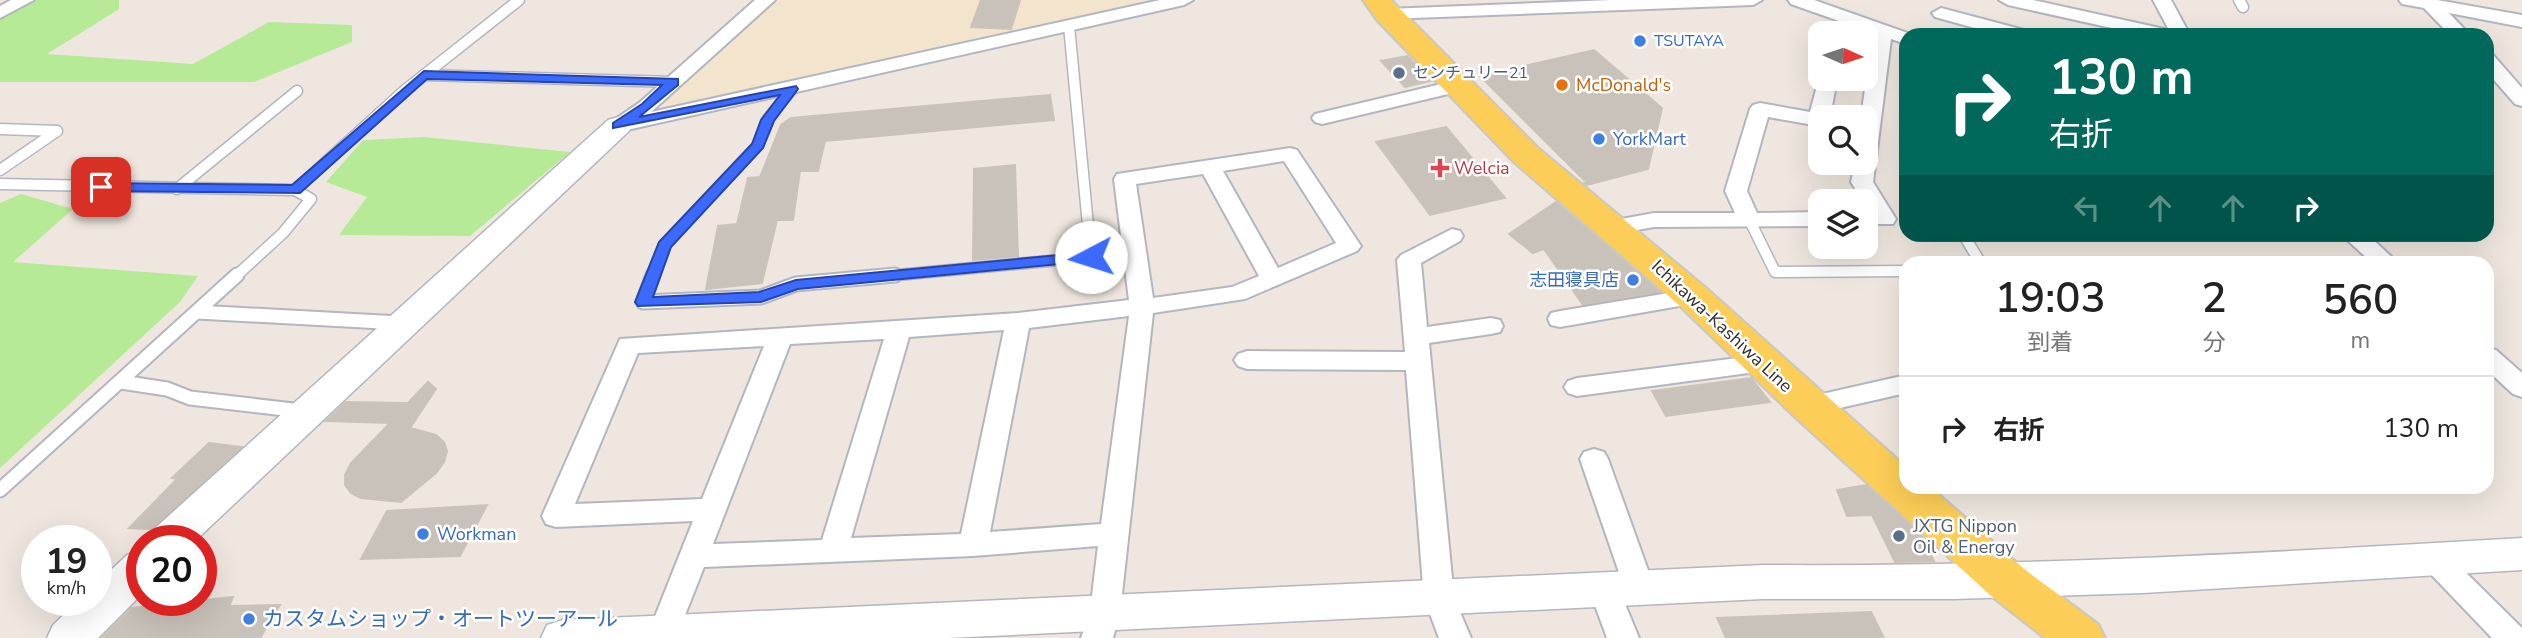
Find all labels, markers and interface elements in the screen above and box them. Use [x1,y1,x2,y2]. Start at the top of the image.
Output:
north arrow [1808,21,1878,91]
map controls [1808,21,1878,259]
place label: TSUTAYA [1654,30,1724,52]
marker: TSUTAYA [1632,33,1648,49]
text: 130 m [2049,44,2193,111]
icon: right [1934,56,2025,147]
place label: センチュリー21 [1413,62,1528,84]
marker: センチュリー21 [1391,65,1407,81]
place label: McDonald's [1576,73,1671,97]
marker: McDonald's [1554,77,1570,93]
button: search [1808,105,1878,175]
text: 右折 [2049,113,2113,156]
place label: YorkMart [1612,127,1687,151]
marker: YorkMart [1591,131,1607,147]
place label: Welcia [1454,156,1510,180]
pin [71,157,131,217]
marker: Welcia [1432,160,1448,176]
icon: arrive [82,168,120,206]
button: layers [1808,189,1878,259]
icon: left [2068,189,2106,227]
icon: ahead [2141,189,2179,227]
icon: ahead [2214,189,2252,227]
icon: right [2287,189,2325,227]
position arrow [1054,220,1128,294]
street label: Ichikawa-Kashiwa Line [1646,254,1798,398]
place label: 志田寝具店 [1529,268,1619,292]
text: 19:03 [1995,270,2106,327]
text: 2 [2201,270,2227,327]
marker: 志田寝具店 [1625,272,1641,288]
text: 560 [2323,272,2398,329]
text: m [2350,325,2370,356]
text: 到着 [2027,327,2073,358]
text: 分 [2203,327,2226,358]
icon: right [1934,410,1972,448]
text: 130 m [2383,411,2459,446]
text: 右折 [1993,413,2045,448]
place label: JXTG Nippon Oil & Energy [1912,514,2017,559]
place label: Workman [437,522,516,546]
speed limit sign: 20 [126,525,217,616]
marker: Workman [415,526,431,542]
marker: JXTG Nippon Oil & Energy [1891,528,1907,544]
text: 19 [45,538,88,585]
text: km/h [47,576,86,600]
place label: カスタムショップ・オートツーアール [263,605,618,633]
marker: カスタムショップ・オートツーアール [241,611,257,627]

